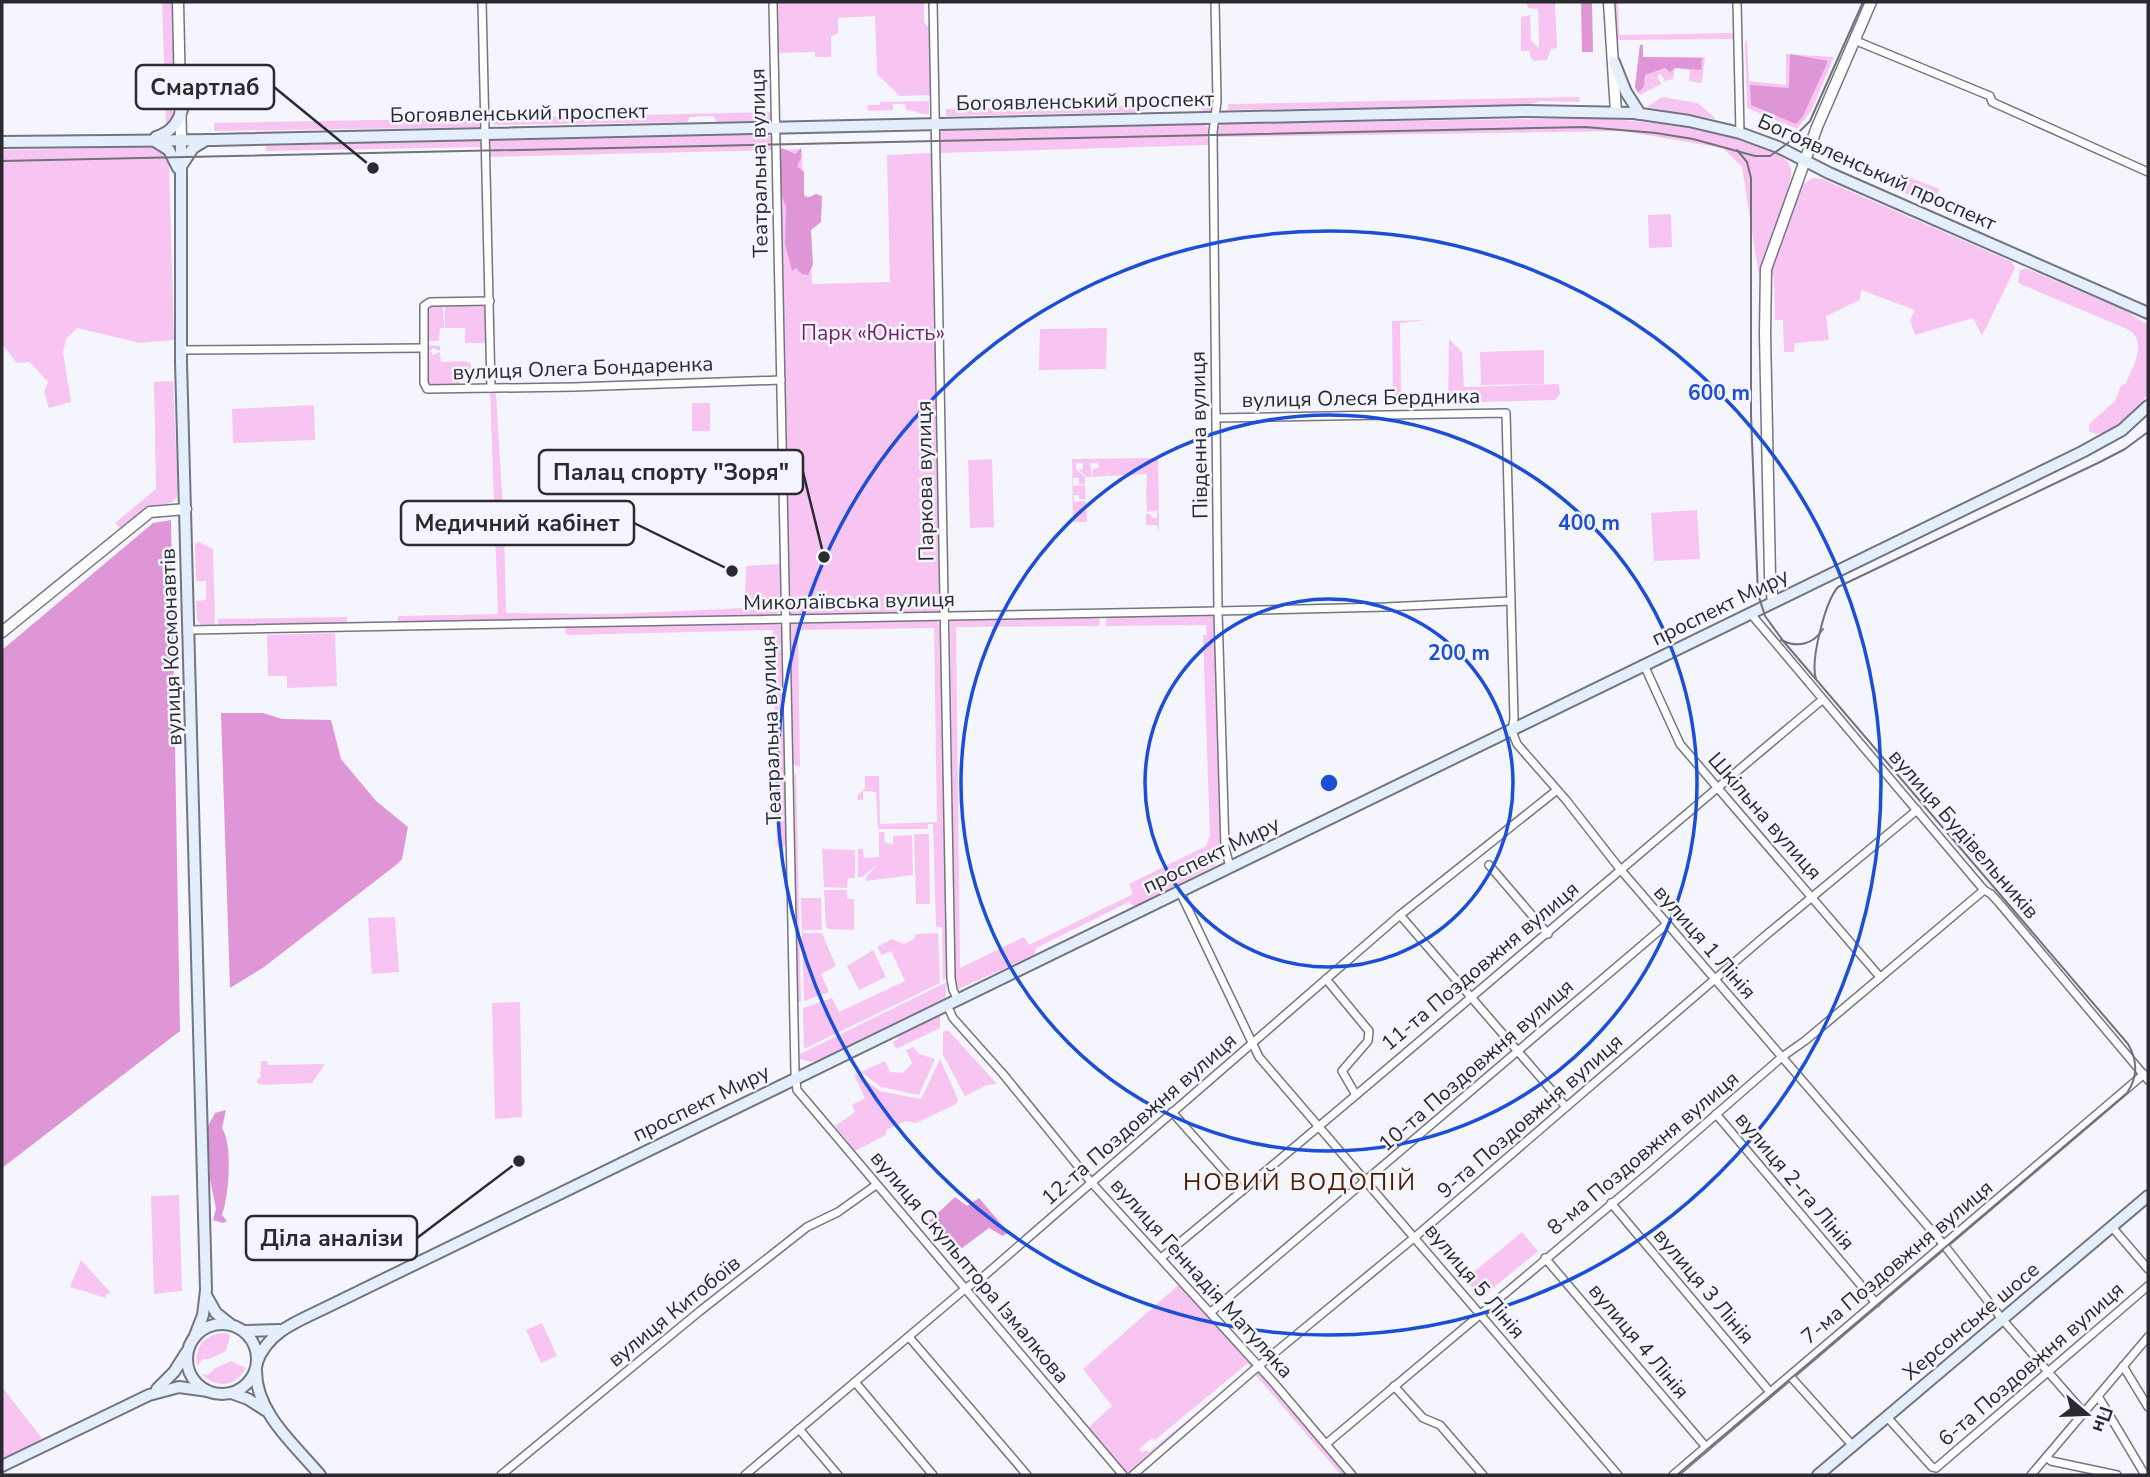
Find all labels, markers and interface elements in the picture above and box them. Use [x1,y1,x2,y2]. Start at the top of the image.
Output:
callout: Смартлаб [136,65,274,109]
street label: Театральна вулиця [743,68,775,258]
text: Смартлаб [150,72,260,103]
street label: Богоявленський проспект [956,85,1215,117]
street label: Богоявленський проспект [390,97,649,129]
street label: Богоявленський проспект [1753,107,2001,238]
park label: Парк «Юність» [801,319,945,347]
street label: вулиця Олега Бондаренка [452,349,714,387]
street label: Південна вулиця [1184,351,1214,519]
text: 600 m [1688,379,1750,407]
street label: вулиця Олеся Бердника [1242,382,1480,414]
street label: Паркова вулиця [910,400,940,562]
callout: Палац спорту "Зоря" [539,450,803,494]
text: Палац спорту "Зоря" [553,457,789,488]
callout: Медичний кабінет [401,501,634,545]
text: Медичний кабінет [414,508,620,539]
text: 400 m [1558,509,1620,537]
street label: вулиця Космонавтів [154,548,188,746]
street label: проспект Миру [1647,562,1793,652]
street label: Миколаївська вулиця [743,585,955,617]
street label: Театральна вулиця [754,635,788,825]
text: 200 m [1428,639,1490,667]
street label: вулиця Будівельників [1883,743,2045,925]
street label: Шкільна вулиця [1702,746,1828,886]
centre of rings [1317,771,1341,795]
street label: проспект Миру [1138,810,1284,900]
street label: 11-та Поздовжня вулиця [1375,875,1585,1057]
street label: вулиця 1 Лінія [1648,879,1762,1005]
street label: 10-та Поздовжня вулиця [1372,972,1580,1158]
street label: 12-та Поздовжня вулиця [1035,1026,1243,1212]
street label: 9-та Поздовжня вулиця [1431,1028,1629,1204]
street label: проспект Миру [628,1058,774,1148]
street label: 8-ма Поздовжня вулиця [1541,1065,1745,1241]
street label: вулиця 2-га Лінія [1729,1106,1861,1256]
street label: вулиця Скульптора Ізмалкова [864,1145,1076,1389]
district label: НОВИЙ ВОДОПІЙ [1183,1166,1417,1198]
street label: вулиця Геннадія Матуляка [1104,1172,1300,1384]
street label: 7-ма Поздовжня вулиця [1795,1174,1999,1350]
callout: Діла аналізи [246,1216,417,1260]
street label: вулиця 5 Лінія [1418,1217,1532,1345]
street label: вулиця 3 Лінія [1647,1222,1761,1350]
text: Діла аналізи [261,1223,403,1254]
street label: вулиця Китобоїв [602,1249,746,1373]
street label: Херсонське шосе [1897,1255,2045,1387]
street label: 6-та Поздовжня вулиця [1932,1276,2130,1452]
street label: вулиця 4 Лінія [1582,1277,1696,1405]
north arrow [2052,1379,2122,1449]
text: Пн [2086,1403,2119,1436]

